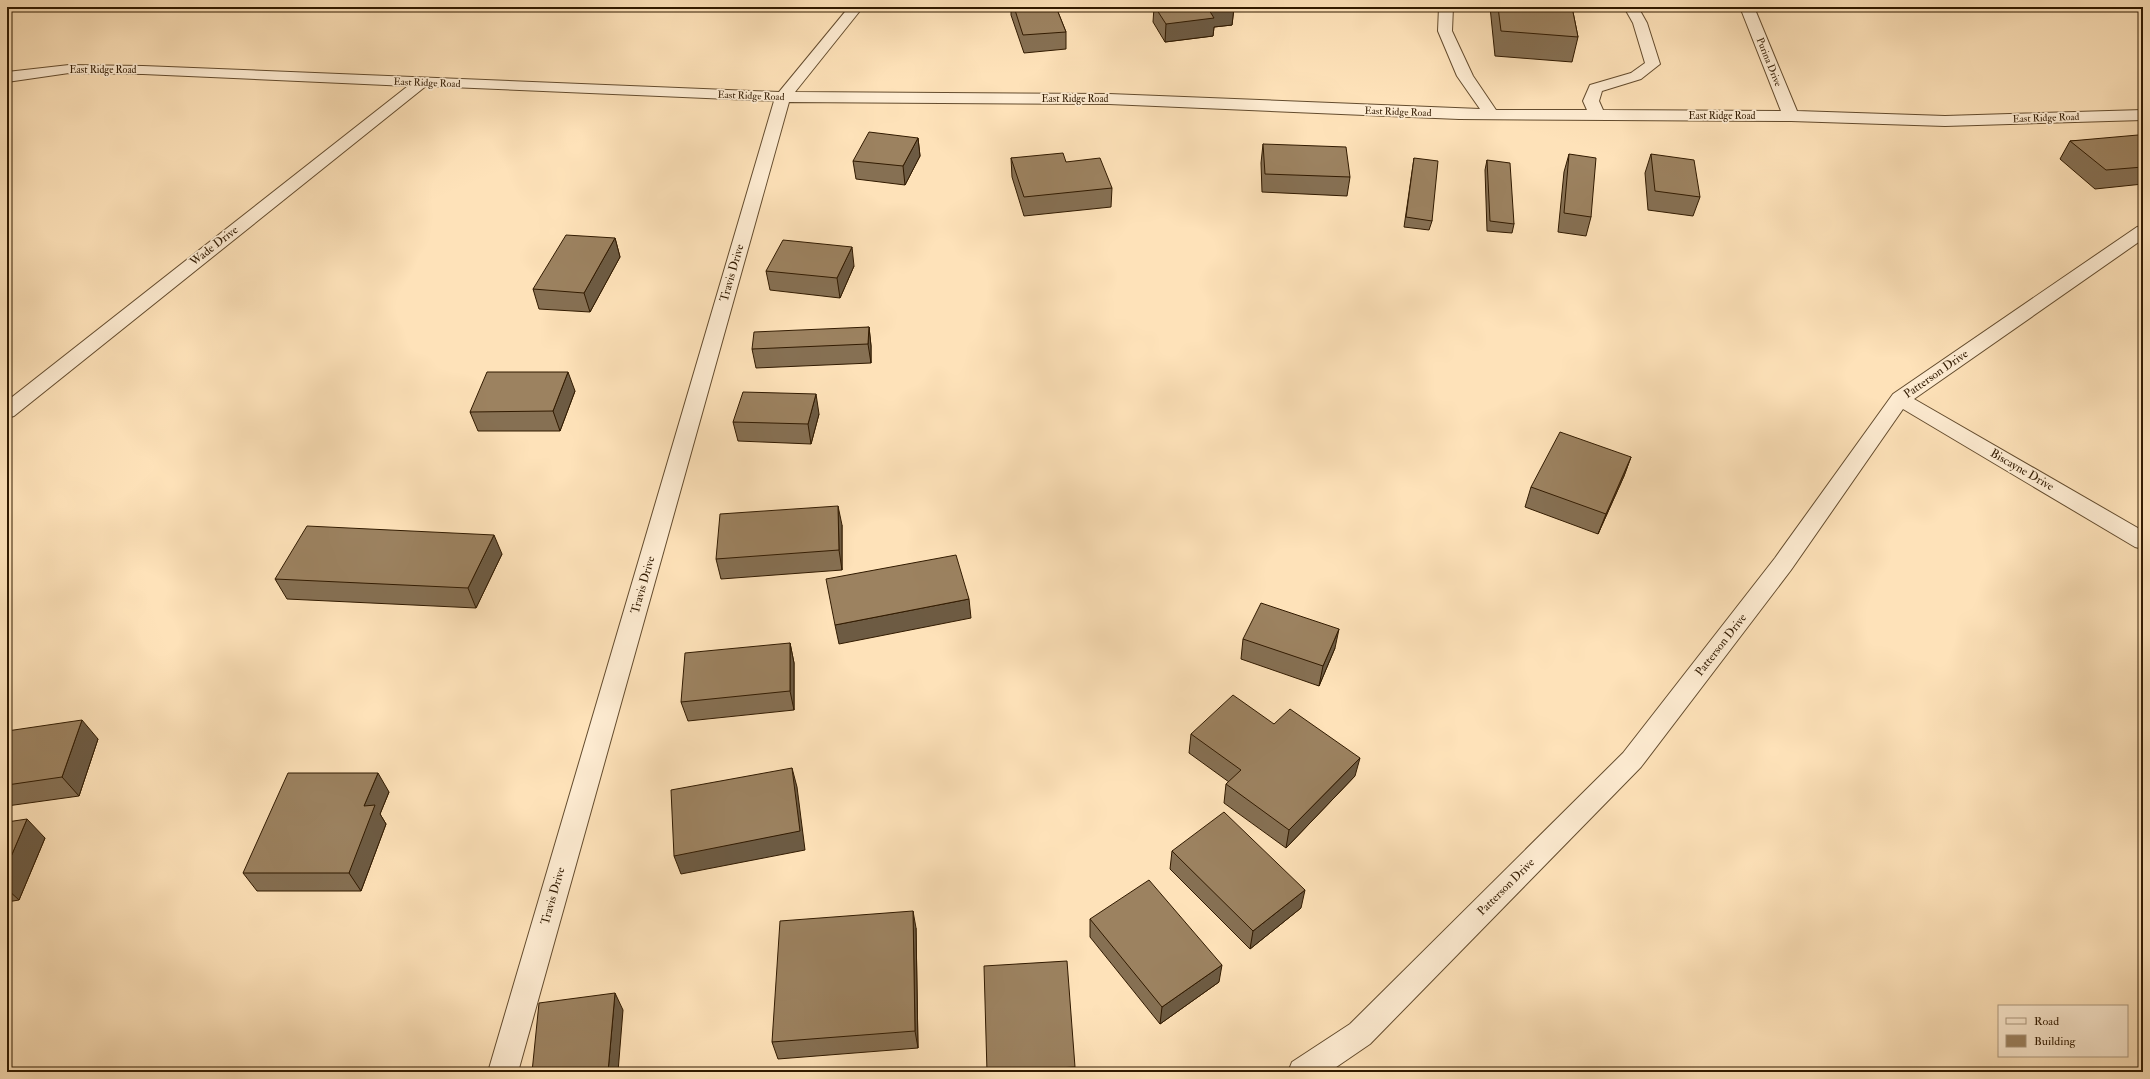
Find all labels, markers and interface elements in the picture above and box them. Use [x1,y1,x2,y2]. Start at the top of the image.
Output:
street label: Purina Drive [1754,36,1784,88]
street label: East Ridge Road [70,64,137,76]
street label: East Ridge Road [393,76,461,90]
street label: East Ridge Road [717,89,785,103]
street label: East Ridge Road [1042,93,1109,105]
street label: East Ridge Road [1364,105,1432,119]
street label: East Ridge Road [1689,110,1756,122]
street label: East Ridge Road [2012,111,2080,125]
street label: Wade Drive [186,223,241,270]
street label: Travis Drive [717,242,747,304]
street label: Patterson Drive [1901,346,1971,402]
street label: Biscayne Drive [1987,446,2057,494]
street label: Travis Drive [628,554,658,616]
street label: Patterson Drive [1692,611,1750,679]
street label: Patterson Drive [1474,855,1538,919]
street label: Travis Drive [538,865,568,927]
legend [1998,1005,2128,1057]
text: Road [2034,1014,2059,1029]
text: Building [2034,1034,2077,1049]

